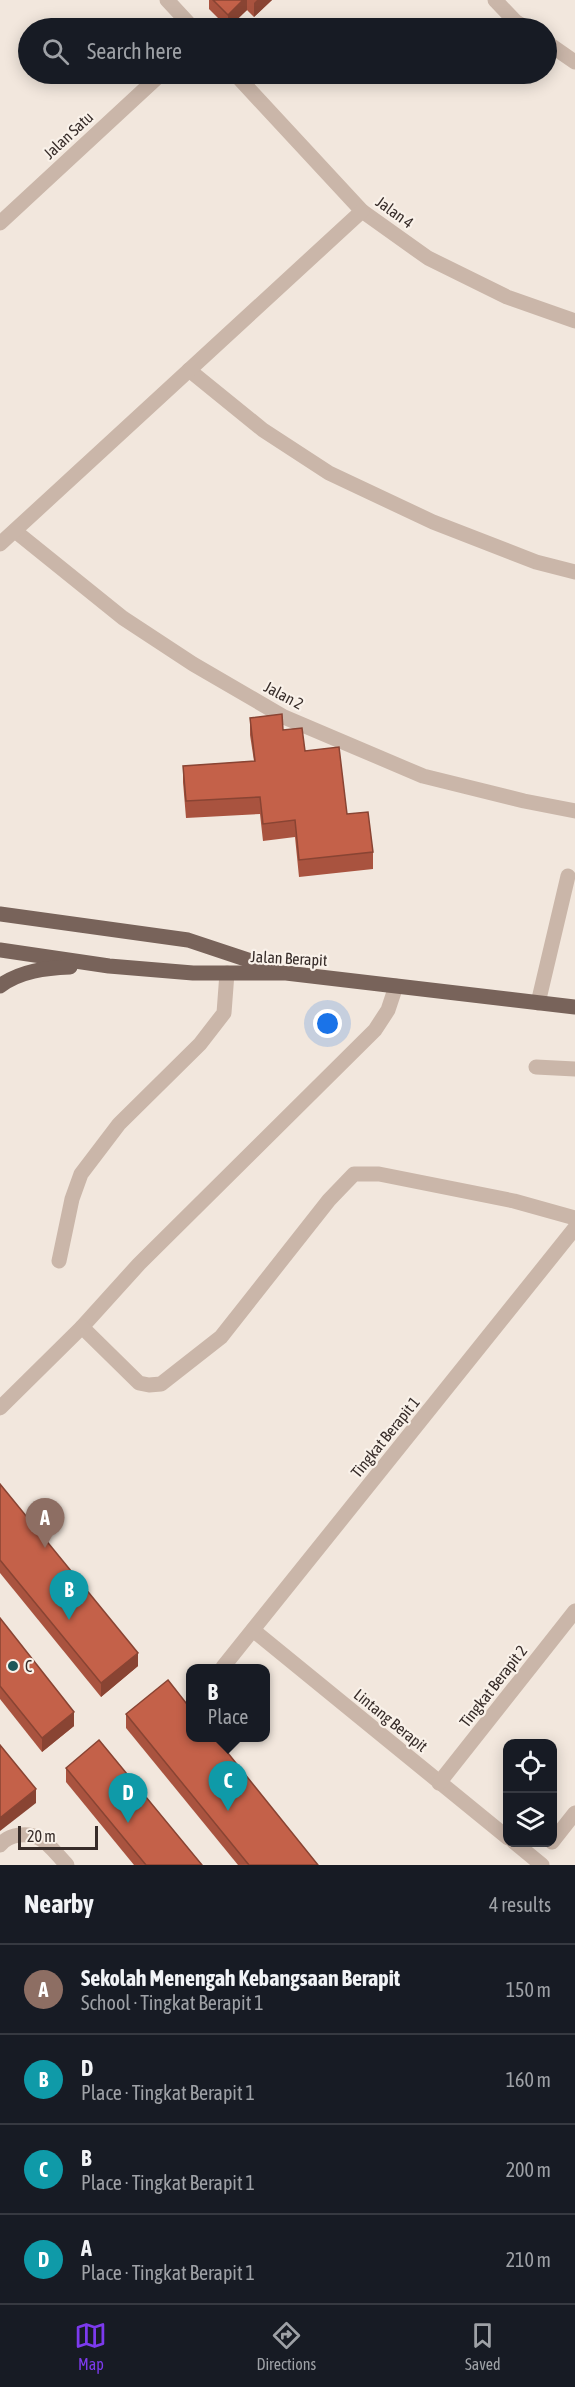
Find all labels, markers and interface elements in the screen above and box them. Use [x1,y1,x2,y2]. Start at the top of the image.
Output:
search box [18,18,557,84]
icon: search [39,35,72,68]
text: Search here [87,38,182,64]
street label: Jalan Satu [40,108,96,162]
street label: Jalan 4 [373,192,417,232]
street label: Jalan 2 [261,677,307,713]
street label: Jalan Berapit [250,947,328,970]
your location [313,1009,342,1038]
street label: Tingkat Berapit 1 [347,1393,424,1482]
pin: A [26,1498,64,1548]
pin: B [50,1570,88,1620]
street label: Tingkat Berapit 2 [456,1642,531,1731]
place label: C [25,1657,32,1675]
marker: C [6,1659,20,1673]
popup [186,1664,270,1742]
text: B [208,1679,218,1705]
street label: Lintang Berapit [350,1685,432,1756]
text: Place [208,1705,248,1728]
map controls [503,1739,557,1847]
button: locate [503,1739,557,1793]
pin: C [208,1762,248,1811]
pin: D [108,1774,148,1823]
button: layers [503,1793,557,1847]
scale bar [18,1823,98,1850]
text: 20 m [27,1827,56,1845]
text: Nearby [24,1889,94,1919]
text: 4 results [489,1893,551,1916]
text: Sekolah Menengah Kebangsaan Berapit [81,1965,400,1991]
text: A [39,1978,48,2001]
text: 150 m [506,1978,551,2001]
text: School · Tingkat Berapit 1 [81,1991,264,2014]
text: D [81,2055,93,2081]
text: B [39,2068,48,2091]
text: 160 m [506,2068,551,2091]
text: Place · Tingkat Berapit 1 [81,2081,255,2104]
text: B [81,2145,91,2171]
text: C [39,2158,48,2181]
text: 200 m [506,2158,551,2181]
text: Place · Tingkat Berapit 1 [81,2171,255,2194]
text: A [81,2235,92,2261]
text: D [38,2248,49,2271]
text: 210 m [506,2248,551,2271]
text: Place · Tingkat Berapit 1 [81,2261,255,2284]
tab: Map [74,2319,107,2373]
tab: Directions [256,2319,316,2373]
tab: Saved [465,2319,500,2373]

